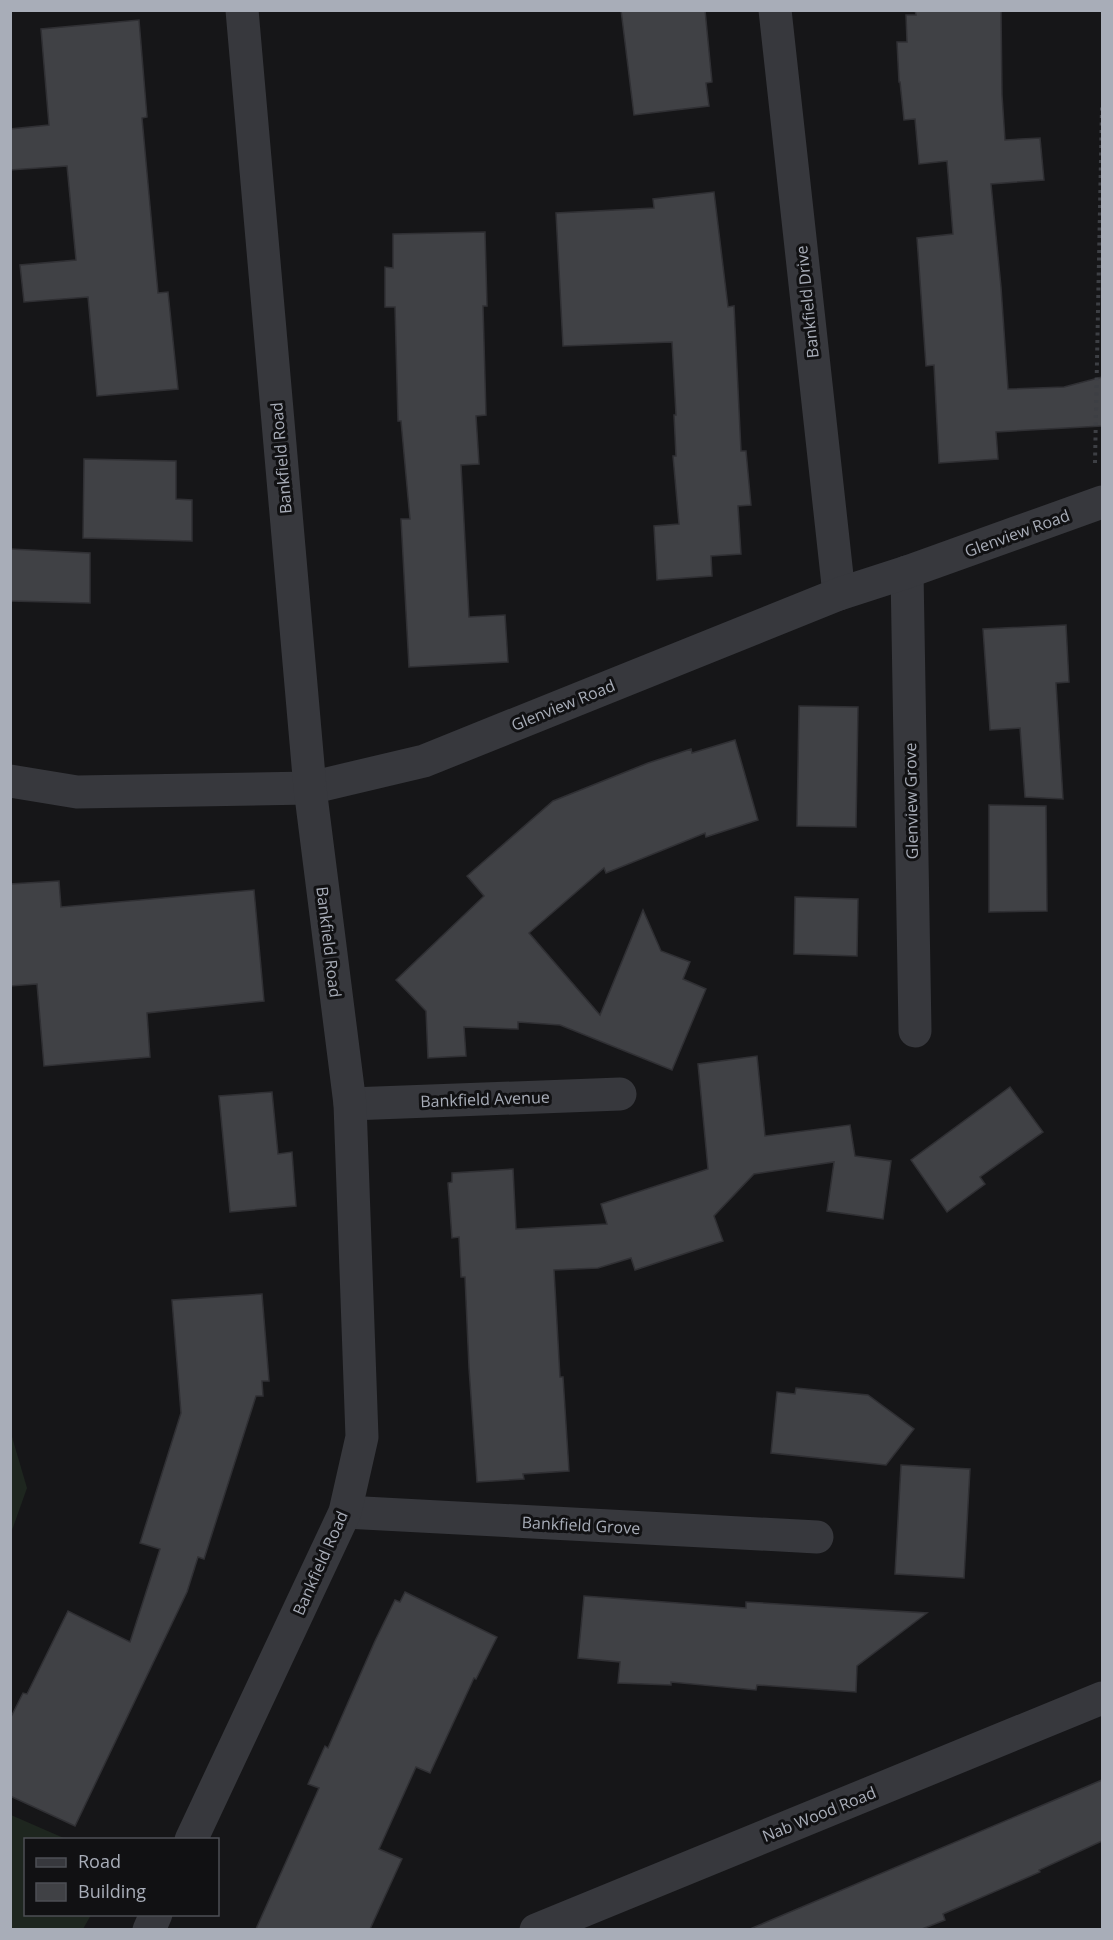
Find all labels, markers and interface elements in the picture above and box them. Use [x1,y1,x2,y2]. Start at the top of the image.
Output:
street label: Bankfield Drive [790,245,824,359]
street label: Bankfield Road [265,401,297,515]
street label: Glenview Road [961,504,1073,562]
street label: Glenview Road [508,674,618,736]
street label: Glenview Grove [899,742,923,860]
street label: Bankfield Road [311,885,347,999]
street label: Bankfield Avenue [420,1086,550,1112]
street label: Bankfield Road [287,1507,353,1619]
street label: Bankfield Grove [521,1511,641,1539]
street label: Nab Wood Road [759,1781,879,1847]
legend [24,1838,219,1916]
text: Road [78,1849,121,1873]
text: Building [78,1879,146,1903]

